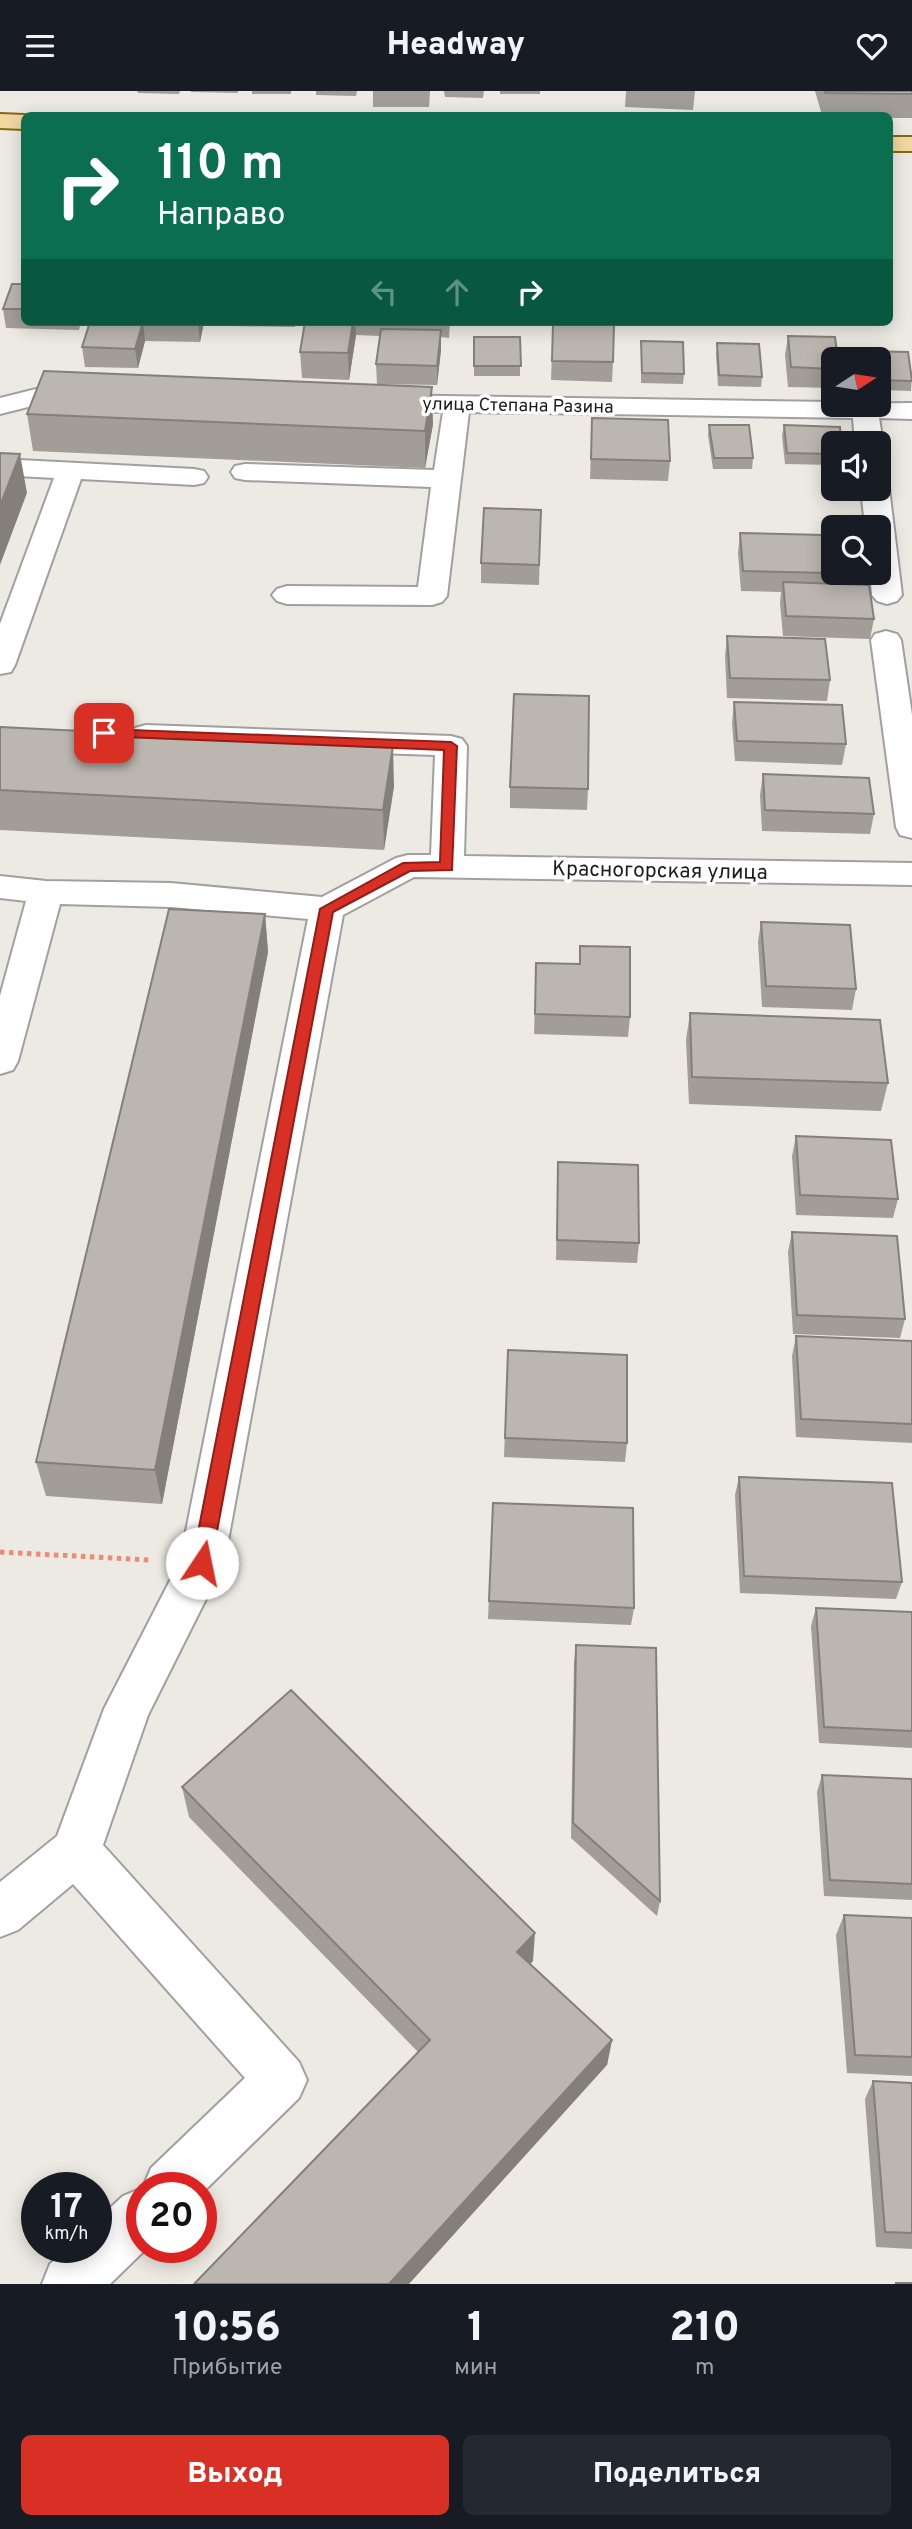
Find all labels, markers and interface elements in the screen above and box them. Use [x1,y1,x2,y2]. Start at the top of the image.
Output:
text: Headway [387,26,525,66]
icon: menu [21,27,59,65]
icon: heart [853,27,891,65]
text: 110 m [157,135,284,197]
icon: right [42,140,133,231]
text: Направо [157,196,285,236]
icon: left [365,273,403,311]
icon: ahead [438,273,476,311]
icon: right [511,273,549,311]
north arrow [821,347,891,417]
map controls [821,347,891,585]
street label: улица Степана Разина [422,393,614,420]
button: sound [821,431,891,501]
button: search [821,515,891,585]
pin [74,703,134,763]
icon: arrive [85,714,123,752]
street label: Красногорская улица [552,856,768,887]
position arrow [165,1526,239,1600]
speed limit sign: 20 [126,2172,217,2263]
text: 17 [50,2186,83,2230]
text: km/h [45,2223,88,2246]
text: 10:56 [174,2303,281,2356]
text: 1 [467,2303,484,2356]
text: 210 [669,2303,740,2356]
text: Прибытие [172,2354,282,2383]
text: мин [454,2354,497,2383]
text: m [695,2354,714,2383]
button: Выход [21,2435,449,2515]
button: Поделиться [463,2435,891,2515]

